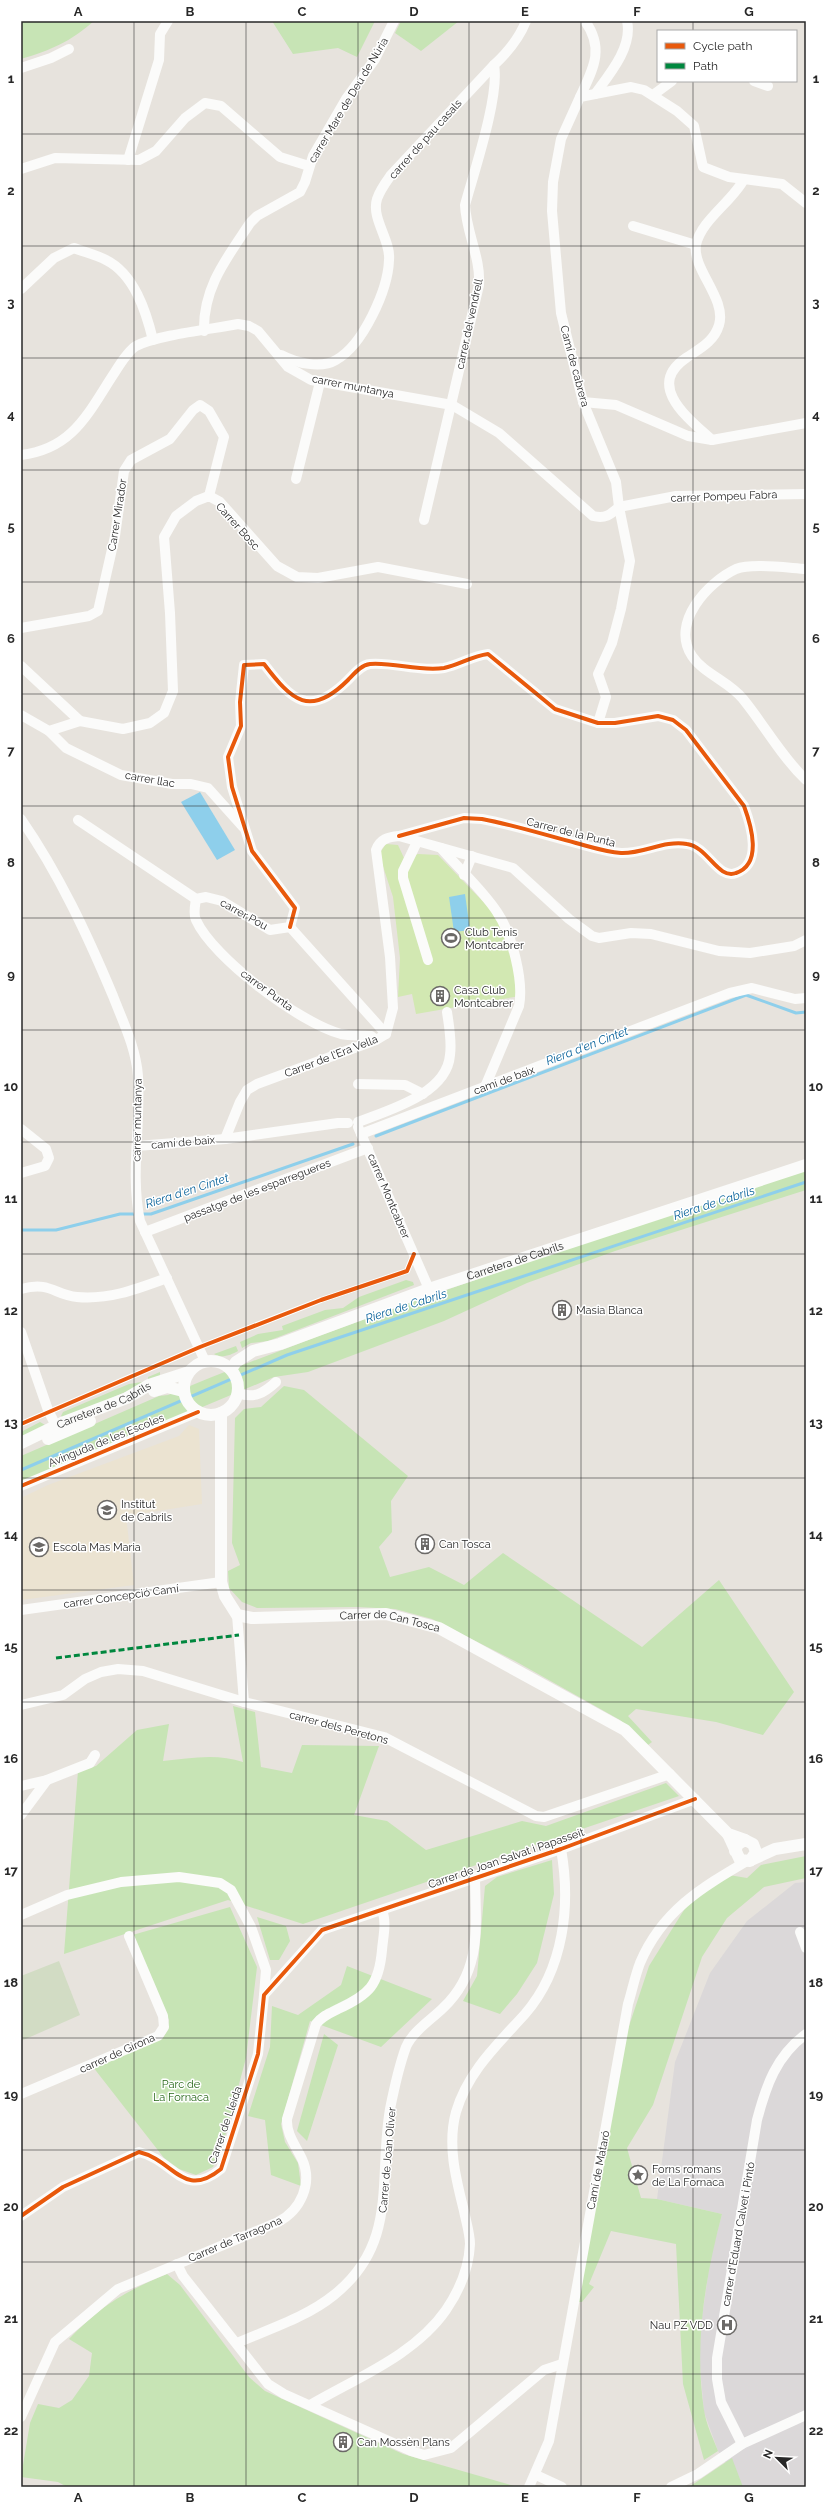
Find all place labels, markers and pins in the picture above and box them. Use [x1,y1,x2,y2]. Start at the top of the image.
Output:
place label: Club Tenis Montcabrer [465,926,524,952]
sports icon: Club Tenis Montcabrer [440,927,462,949]
place label: Casa Club Montcabrer [454,984,513,1010]
building icon: Casa Club Montcabrer [429,985,451,1007]
building icon: Masia Blanca [551,1299,573,1321]
place label: Masia Blanca [576,1304,643,1317]
place label: Institut de Cabrils [121,1498,172,1524]
school or university icon: Institut de Cabrils [96,1499,118,1521]
building icon: Can Tosca [414,1533,436,1555]
school or university icon: Escola Mas Maria [28,1536,50,1558]
place label: Can Tosca [439,1538,491,1551]
place label: Escola Mas Maria [53,1541,141,1554]
place label: Forns romans de La Fornaca [652,2163,724,2189]
place icon: Forns romans de La Fornaca [627,2164,649,2186]
hospital icon: Nau PZ VDD [716,2314,738,2336]
place label: Nau PZ VDD [650,2319,713,2332]
building icon: Can Mossèn Plans [332,2431,354,2453]
place label: Can Mossèn Plans [357,2436,450,2449]

